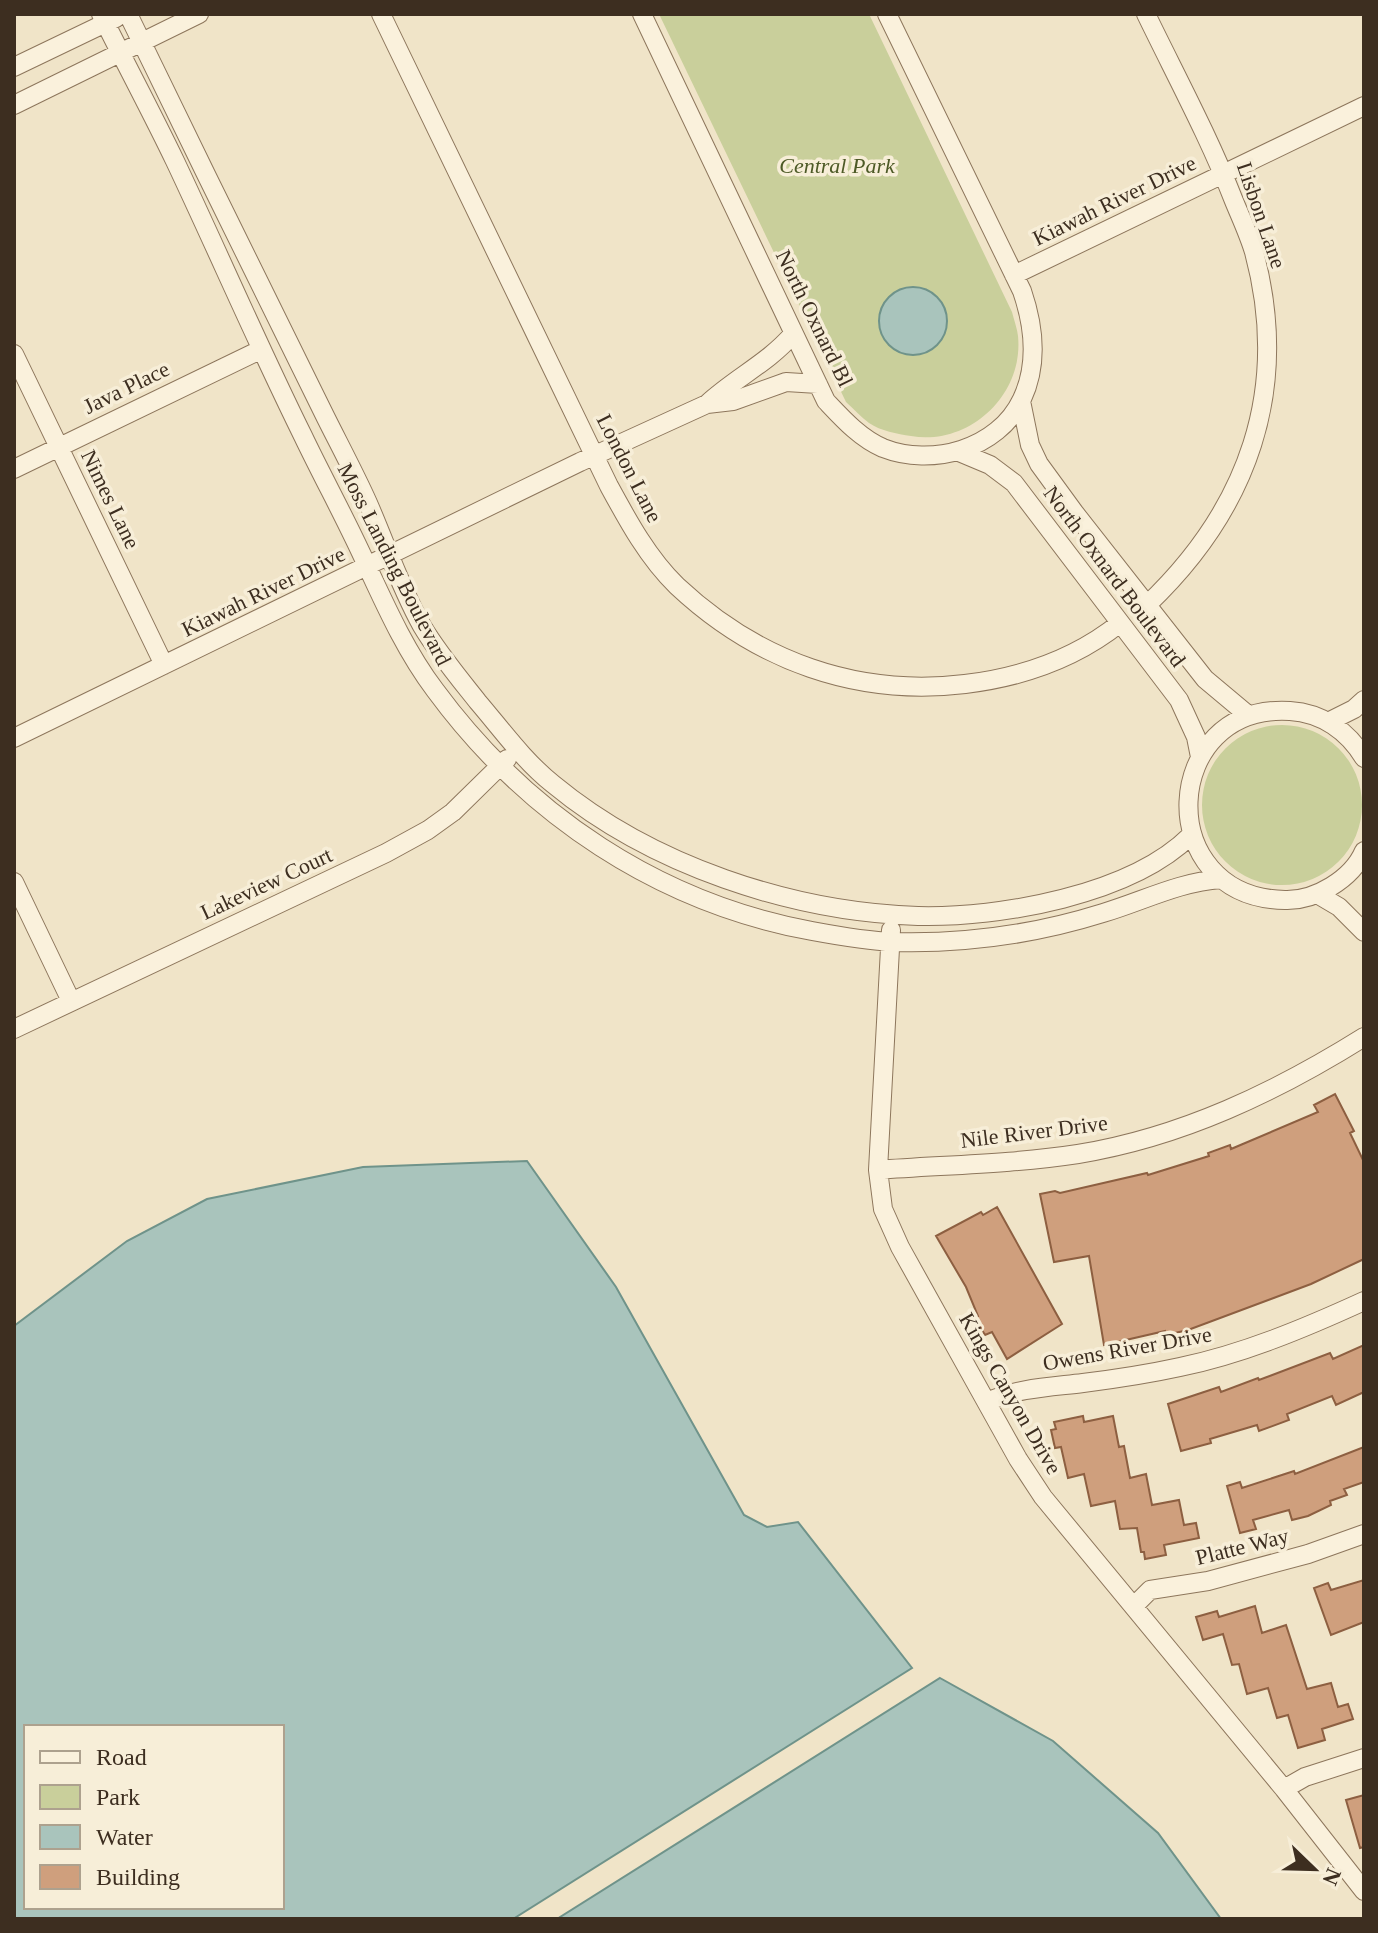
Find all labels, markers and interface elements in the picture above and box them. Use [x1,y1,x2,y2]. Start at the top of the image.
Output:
street label: Kiawah River Drive [1029,150,1200,251]
park label: Central Park [779,153,896,178]
street label: Lisbon Lane [1232,159,1291,272]
street label: North Oxnard Bl [771,246,858,391]
street label: Java Place [79,356,173,419]
street label: London Lane [592,410,667,526]
street label: Nimes Lane [76,446,145,553]
street label: Moss Landing Boulevard [333,459,456,670]
street label: North Oxnard Boulevard [1038,481,1191,672]
street label: Kiawah River Drive [178,541,349,642]
street label: Lakeview Court [196,842,336,925]
street label: Nile River Drive [959,1110,1109,1153]
street label: Kings Canyon Drive [954,1308,1067,1478]
street label: Owens River Drive [1041,1321,1213,1376]
street label: Platte Way [1193,1523,1291,1570]
legend [24,1725,284,1909]
text: Road [96,1744,147,1770]
text: Park [96,1784,140,1810]
text: Water [96,1824,153,1850]
north arrow [1274,1829,1354,1909]
text: Building [96,1864,180,1890]
text: N [1317,1864,1347,1889]

